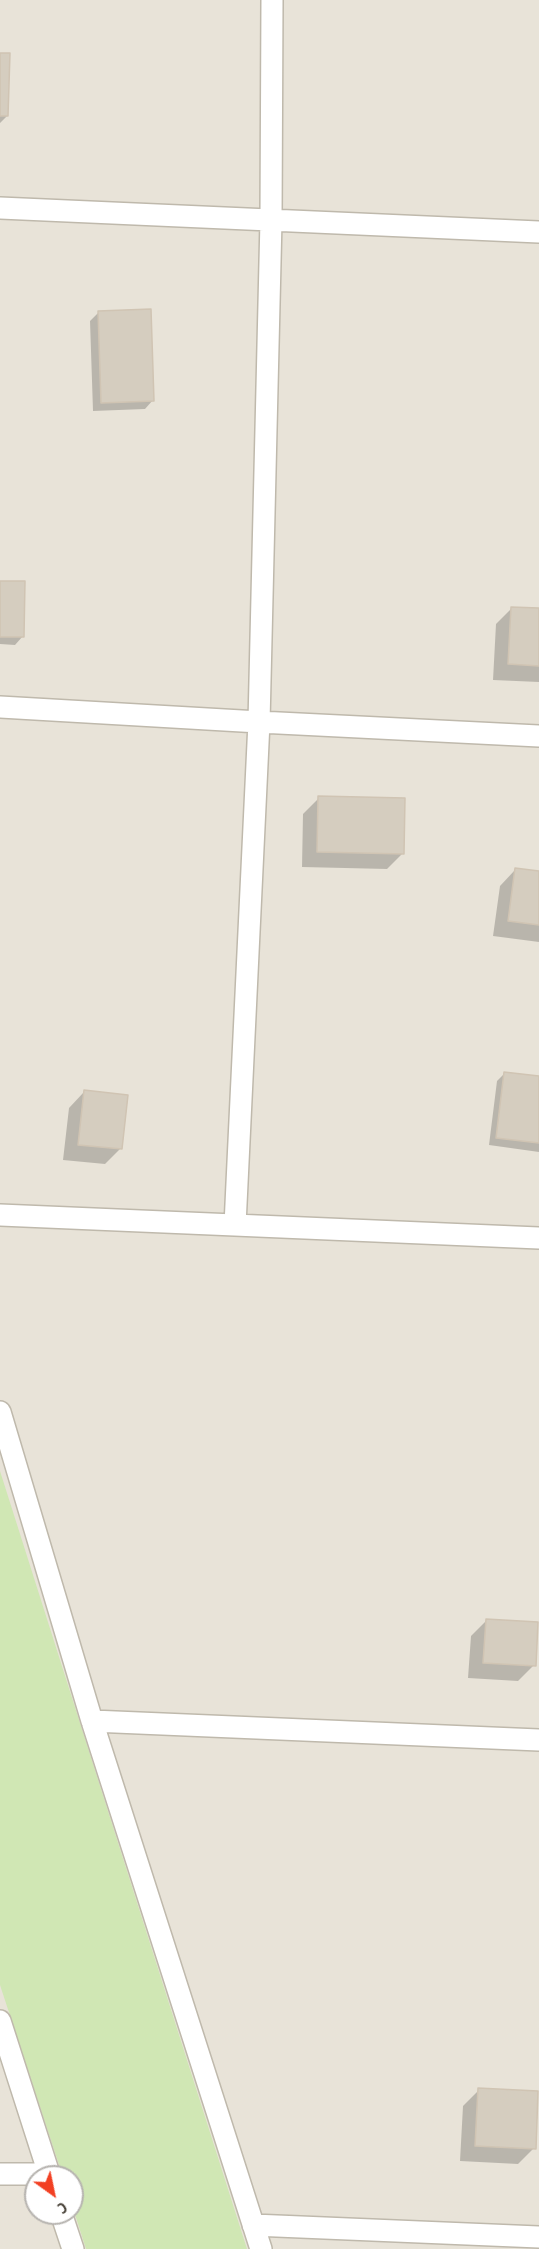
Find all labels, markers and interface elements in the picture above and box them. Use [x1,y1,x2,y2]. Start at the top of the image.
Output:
north arrow [24,2165,84,2225]
text: С [54,2198,71,2219]

